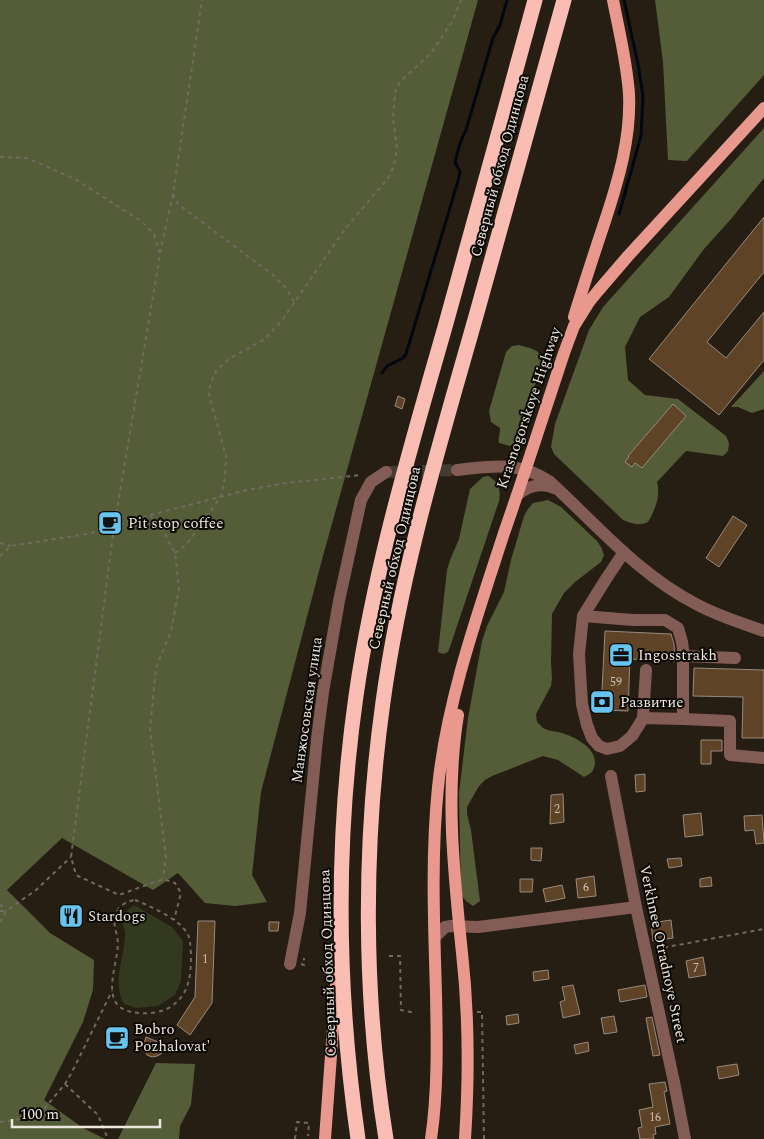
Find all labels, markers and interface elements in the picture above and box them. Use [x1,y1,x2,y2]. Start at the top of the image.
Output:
street label: Северный обход Одинцова [465,72,536,260]
street label: Krasnogorskoye Highway [490,323,568,492]
street label: Северный обход Одинцова [363,463,427,652]
cafe icon: Pit stop coffee [97,510,123,536]
place label: Pit stop coffee [128,512,223,535]
street label: Манжосовская улица [285,635,329,785]
office icon: Ingosstrakh [608,642,634,668]
place label: Ingosstrakh [638,644,717,667]
house number: 59 [610,673,622,692]
bank icon: Развитие [589,689,615,715]
place label: Развитие [620,691,683,714]
house number: 2 [554,800,560,819]
street label: Verkhnee Otradnoye Street [633,863,693,1045]
street label: Северный обход Одинцова [313,868,343,1057]
house number: 6 [583,878,589,897]
restaurant icon: Stardogs [58,903,84,929]
place label: Stardogs [88,905,146,928]
house number: 1 [202,950,208,969]
house number: 7 [693,959,699,978]
place label: Bobro Pozhalovat' [134,1018,210,1058]
cafe icon: Bobro Pozhalovat' [104,1025,130,1051]
scale bar [12,1096,160,1128]
text: 100 m [20,1103,59,1126]
house number: 16 [649,1108,661,1127]

